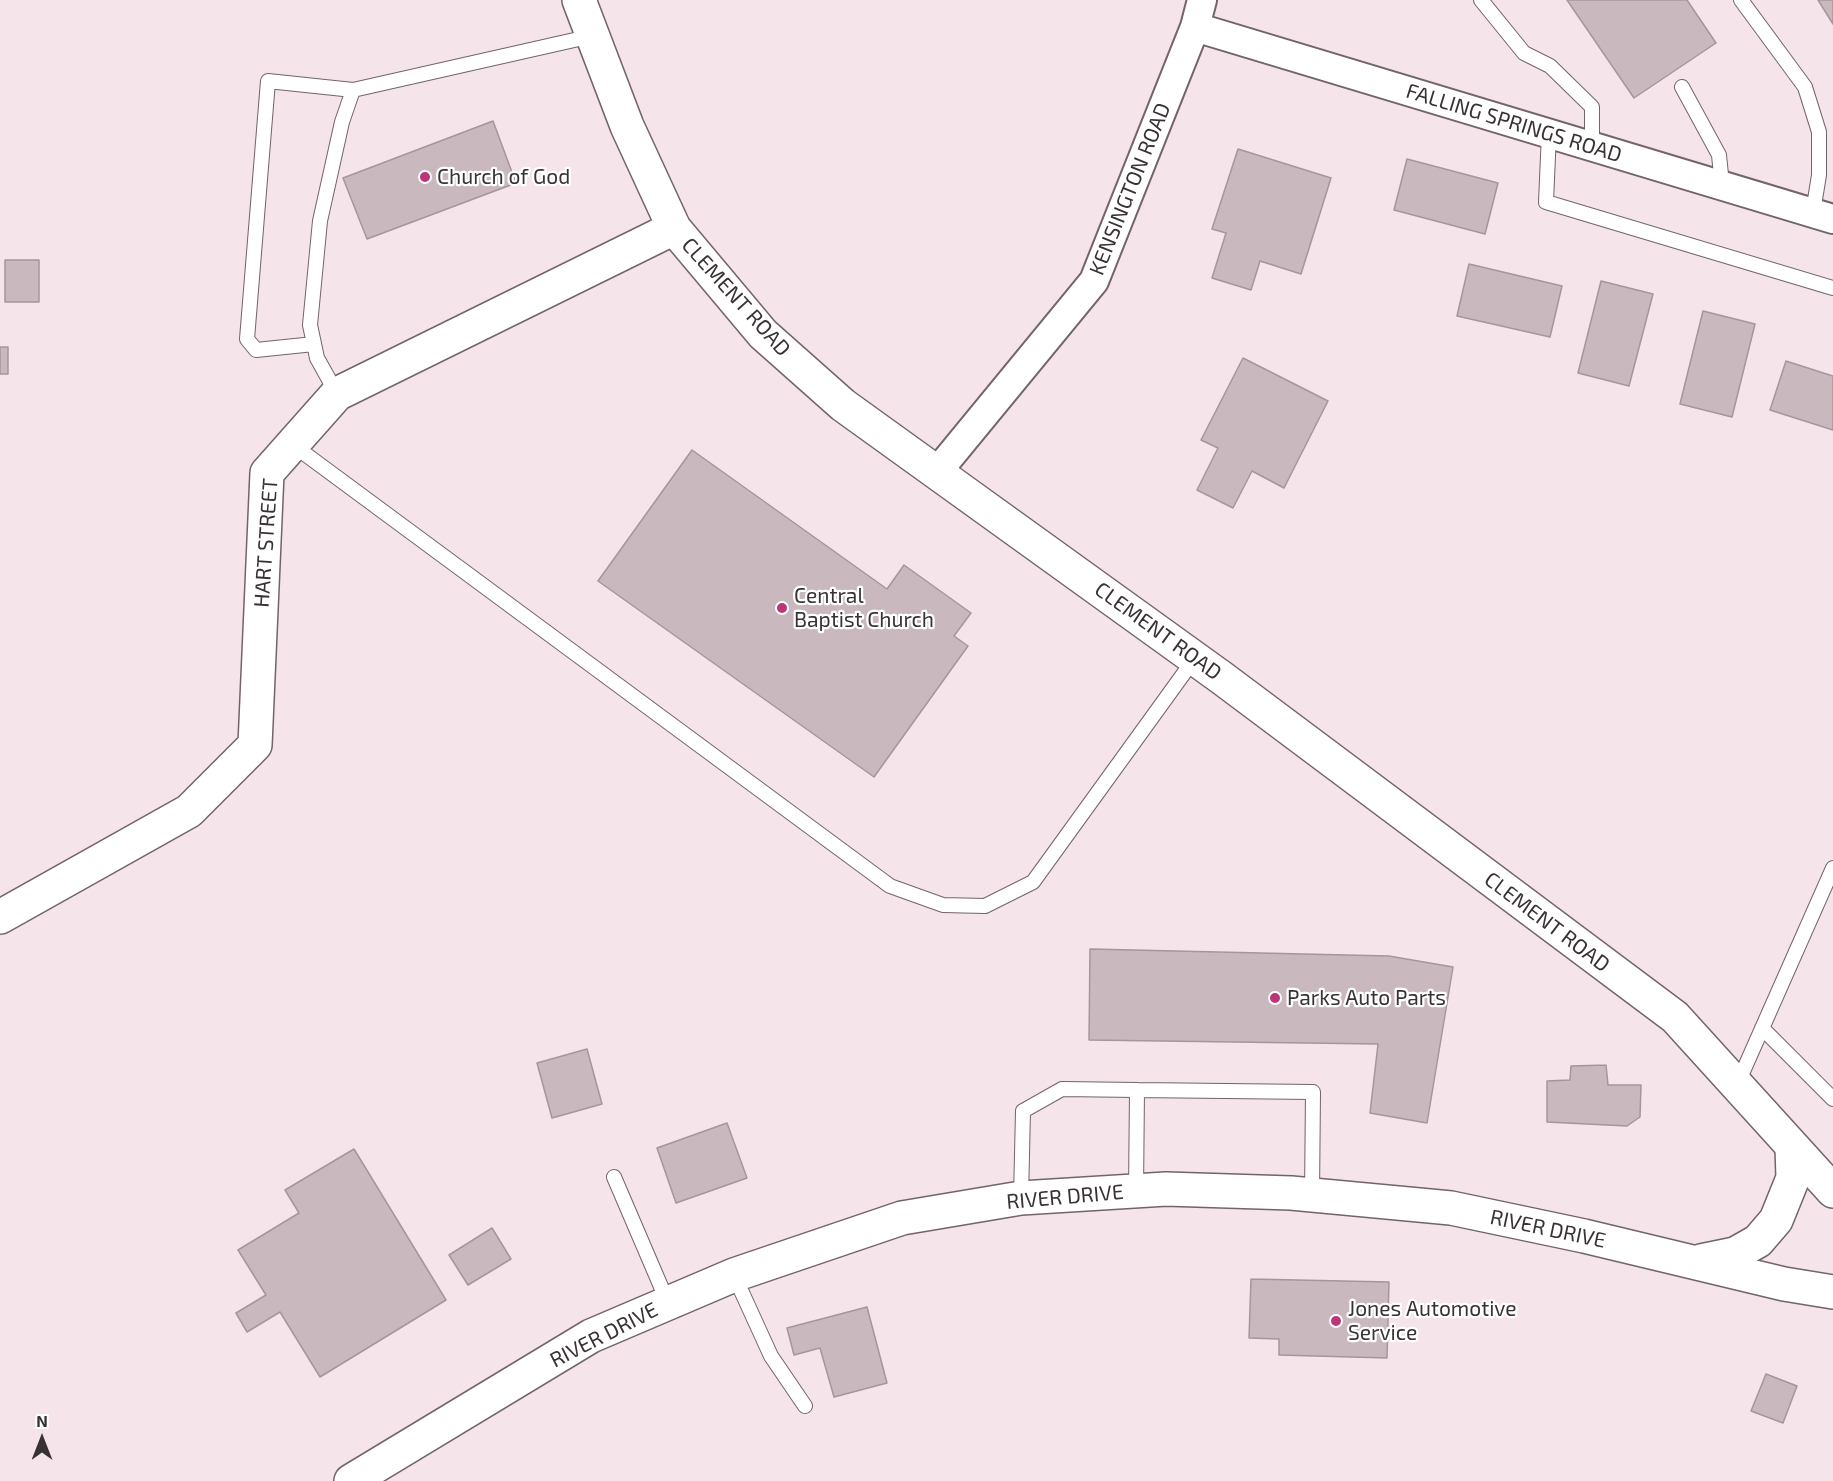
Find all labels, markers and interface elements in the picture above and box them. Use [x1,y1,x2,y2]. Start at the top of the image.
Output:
street label: FALLING SPRINGS ROAD [1403,78,1625,168]
street label: KENSINGTON ROAD [1084,99,1176,279]
place label: Church of God [437,164,570,190]
marker: Church of God [418,170,432,184]
street label: CLEMENT ROAD [676,233,796,361]
street label: HART STREET [249,478,283,608]
street label: CLEMENT ROAD [1090,577,1226,685]
place label: Central Baptist Church [794,583,934,633]
marker: Central Baptist Church [775,601,789,615]
street label: CLEMENT ROAD [1479,867,1615,977]
place label: Parks Auto Parts [1287,985,1446,1011]
marker: Parks Auto Parts [1268,991,1282,1005]
street label: RIVER DRIVE [1005,1179,1125,1215]
street label: RIVER DRIVE [1488,1204,1608,1254]
place label: Jones Automotive Service [1348,1296,1517,1346]
street label: RIVER DRIVE [546,1297,662,1373]
marker: Jones Automotive Service [1329,1314,1343,1328]
north arrow [12,1409,72,1469]
text: N [36,1411,48,1430]

